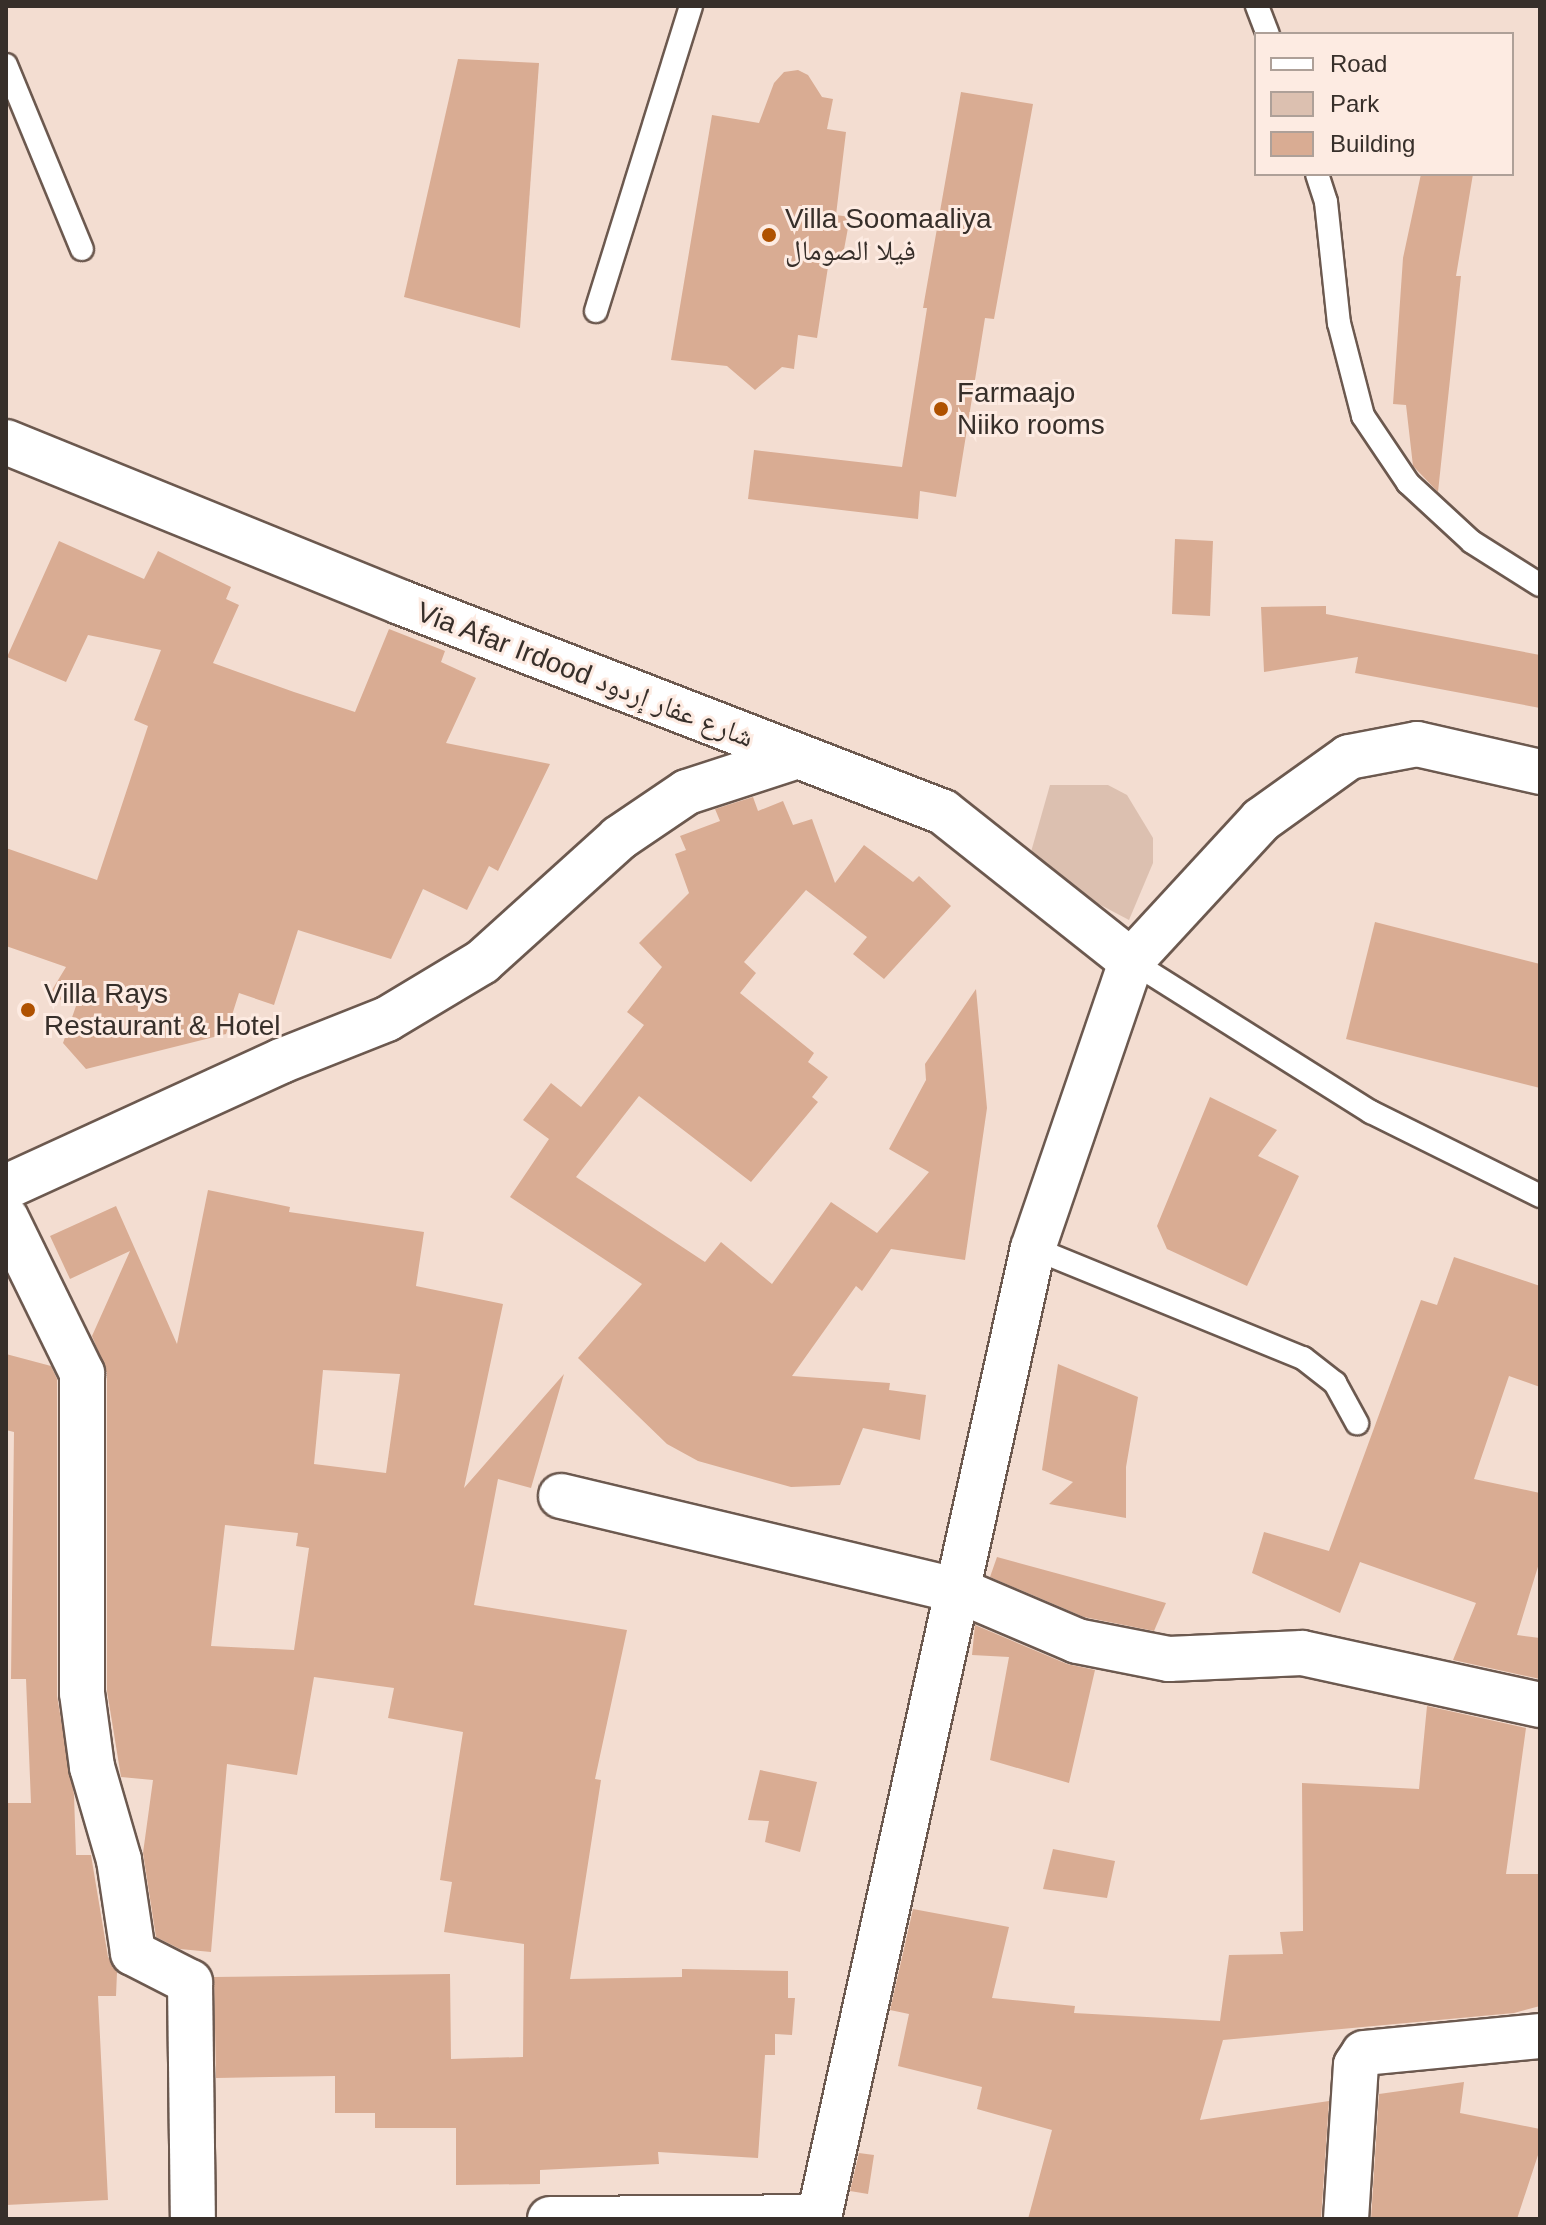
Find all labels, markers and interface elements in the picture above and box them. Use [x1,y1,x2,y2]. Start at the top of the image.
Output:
legend [1254,32,1514,176]
text: Road [1330,50,1387,77]
text: Park [1330,90,1379,117]
text: Building [1330,130,1415,157]
place label: Villa Soomaaliya فيلا الصومال [785,202,991,268]
marker: Villa Soomaaliya فيلا الصومال [760,226,778,244]
place label: Farmaajo Niiko rooms [957,376,1105,442]
marker: Farmaajo Niiko rooms [932,400,950,418]
street label: Via Afar Irdood شارع عفار إردود [411,595,759,755]
place label: Villa Rays Restaurant & Hotel [44,977,281,1043]
marker: Villa Rays Restaurant & Hotel [19,1001,37,1019]

